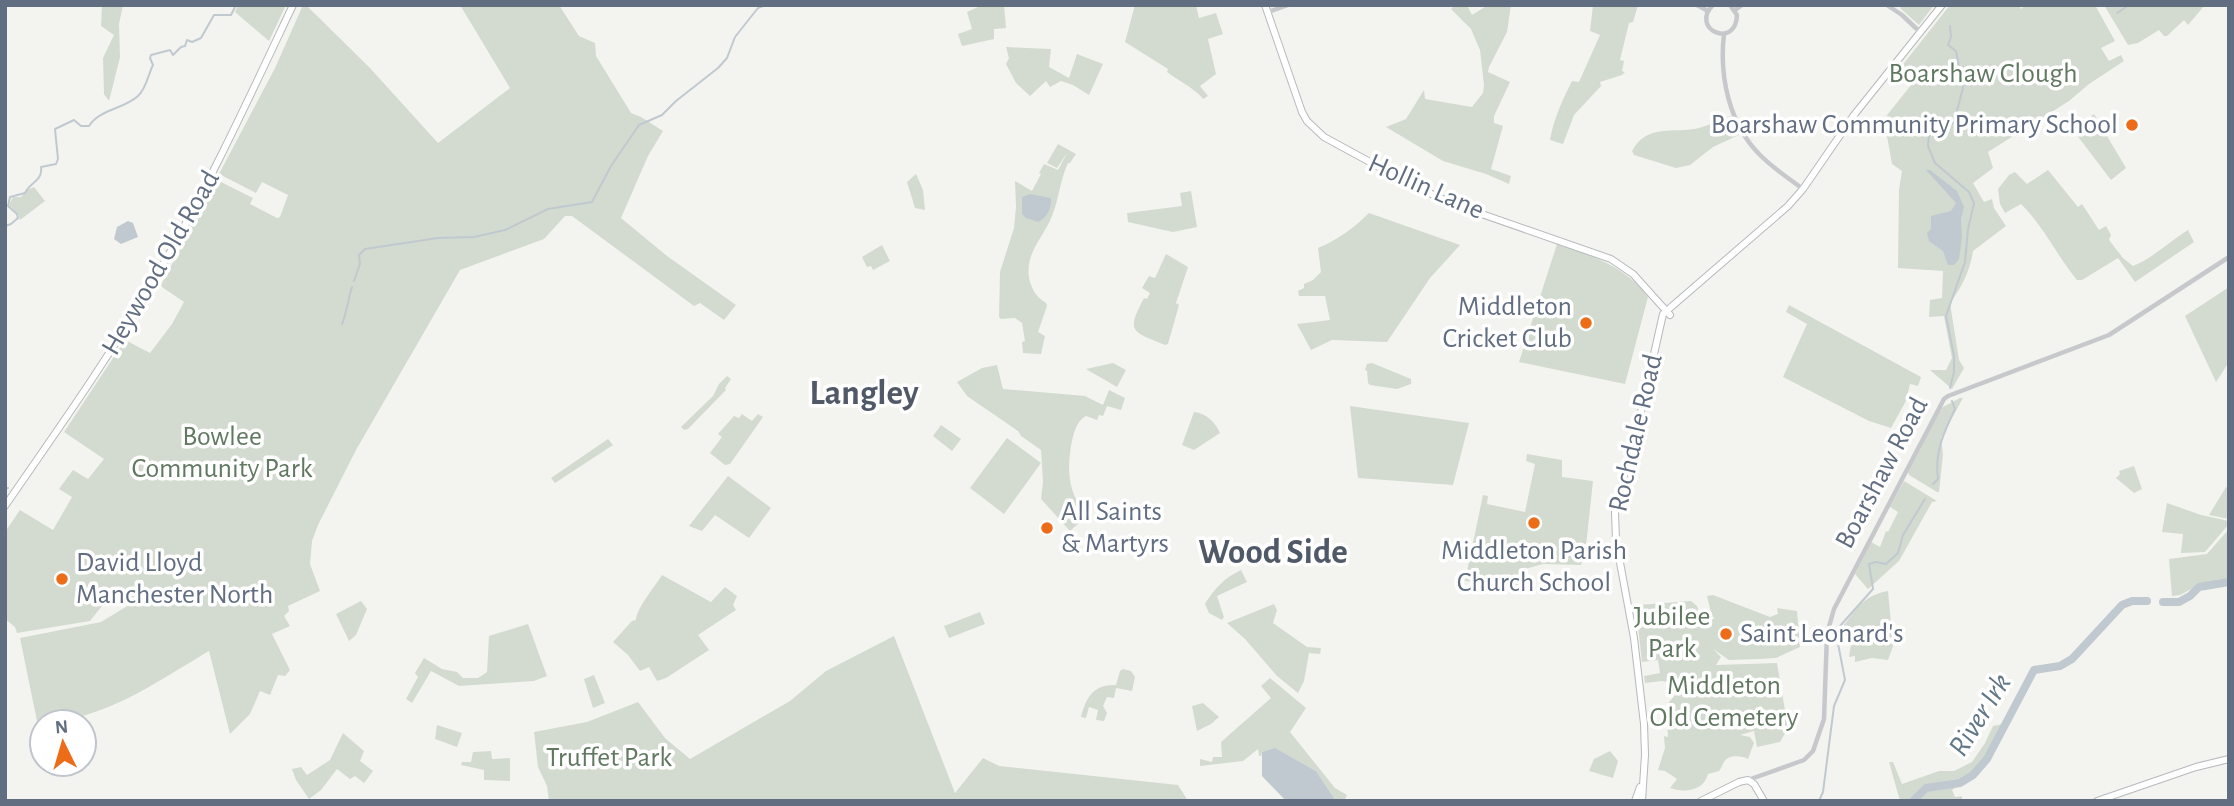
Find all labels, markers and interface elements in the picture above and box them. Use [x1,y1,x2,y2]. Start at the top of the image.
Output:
park label: Boarshaw Clough [1889,60,2077,88]
place label: Boarshaw Community Primary School [1711,111,2118,139]
marker: Boarshaw Community Primary School [2124,117,2140,133]
street label: Hollin Lane [1364,149,1488,225]
street label: Heywood Old Road [97,166,225,360]
place label: Middleton Cricket Club [1442,293,1572,353]
marker: Middleton Cricket Club [1578,315,1594,331]
street label: Rochdale Road [1604,351,1668,515]
district label: Langley [809,376,919,411]
street label: Boarshaw Road [1830,393,1934,553]
park label: Bowlee Community Park [131,423,313,483]
place label: All Saints & Martyrs [1061,498,1169,558]
marker: Middleton Parish Church School [1526,515,1542,531]
marker: All Saints & Martyrs [1039,520,1055,536]
district label: Wood Side [1198,535,1348,570]
place label: Middleton Parish Church School [1441,537,1627,597]
place label: David Lloyd Manchester North [76,549,273,609]
marker: David Lloyd Manchester North [54,571,70,587]
park label: Jubilee Park [1634,603,1710,663]
place label: Saint Leonard's [1740,620,1904,648]
marker: Saint Leonard's [1718,626,1734,642]
water label: River Irk [1943,668,2017,761]
park label: Middleton Old Cemetery [1650,672,1798,732]
north arrow [28,708,98,778]
text: N [54,718,69,738]
park label: Truffet Park [546,744,672,772]

